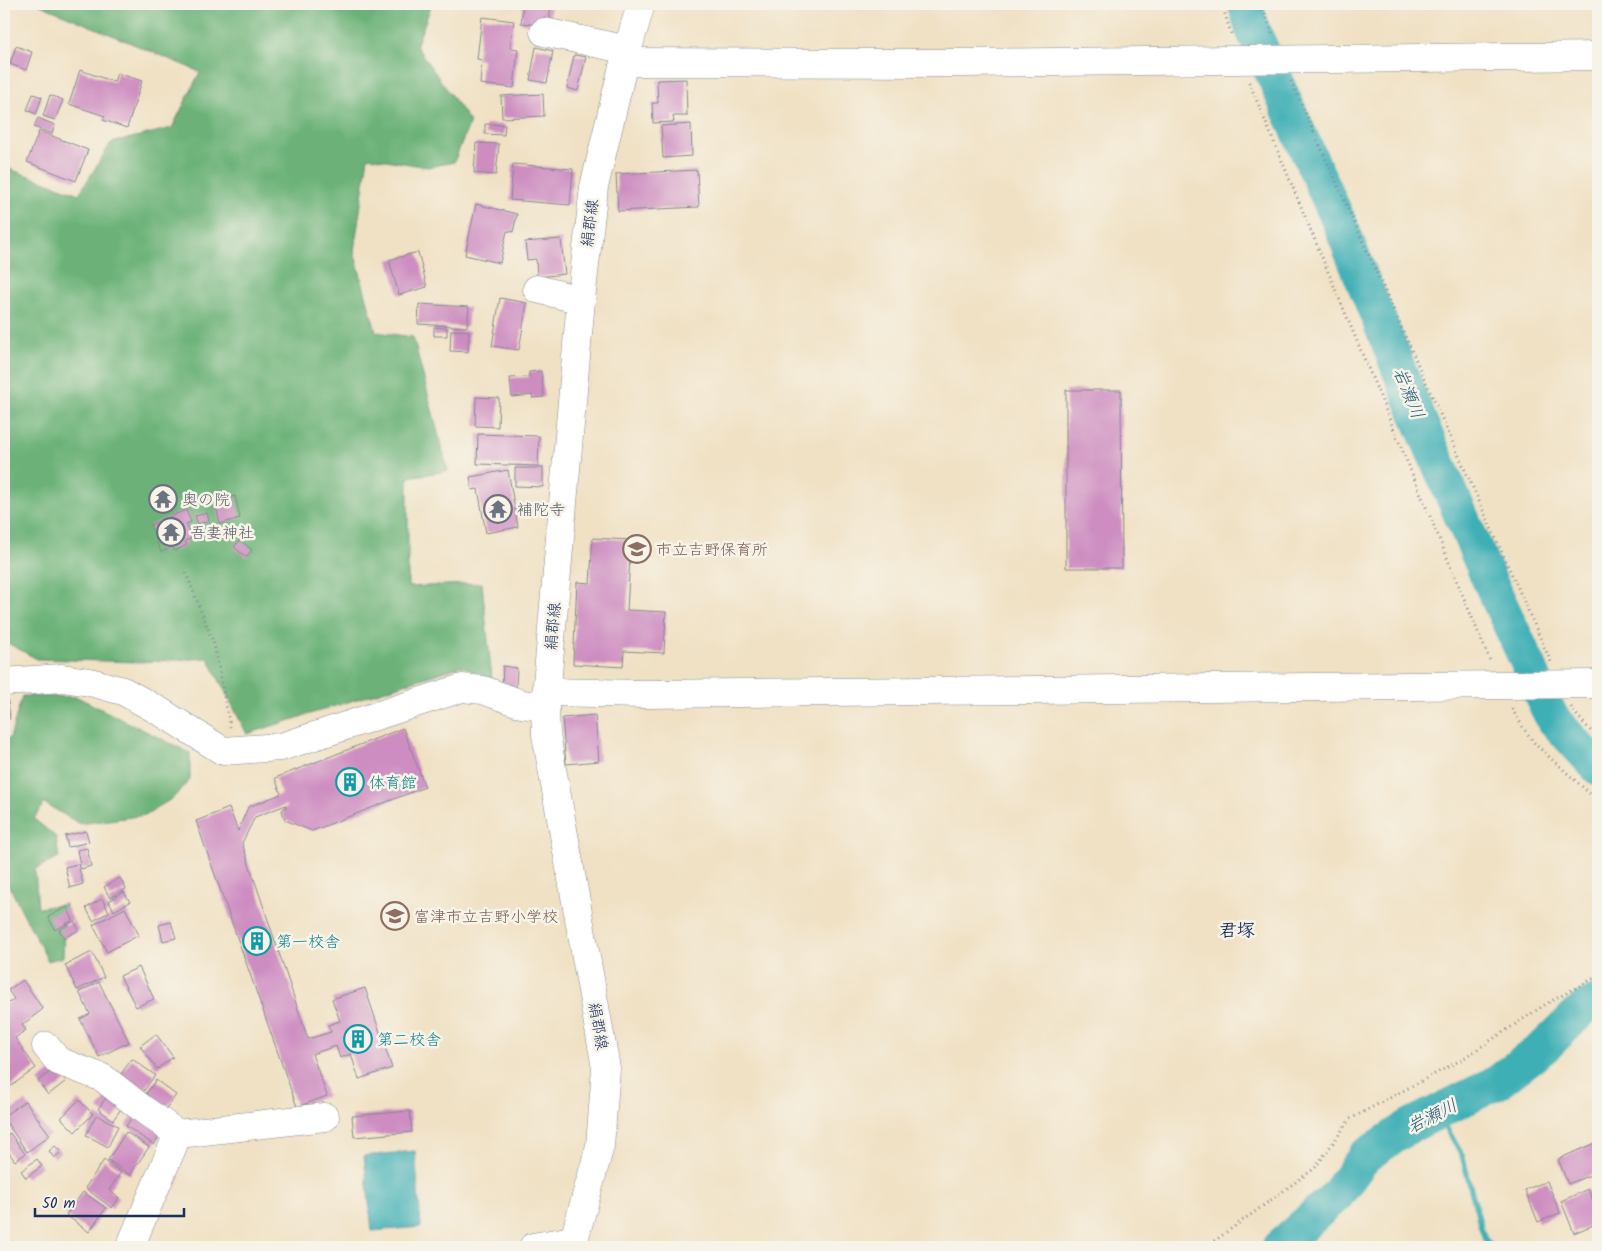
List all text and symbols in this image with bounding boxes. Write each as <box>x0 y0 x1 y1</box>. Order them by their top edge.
street label: 絹郡線 <box>575 198 606 249</box>
water label: 岩瀬川 <box>1384 363 1431 424</box>
temple icon: 奥の院 <box>148 484 178 514</box>
place label: 奥の院 <box>182 488 230 513</box>
temple icon: 補陀寺 <box>483 494 513 524</box>
place label: 補陀寺 <box>517 498 565 523</box>
temple icon: 吾妻神社 <box>156 517 186 547</box>
place label: 吾妻神社 <box>190 521 254 546</box>
school or university icon: 市立吉野保育所 <box>622 534 652 564</box>
place label: 市立吉野保育所 <box>656 538 768 563</box>
street label: 絹郡線 <box>539 601 568 651</box>
building icon: 体育館 <box>335 767 365 797</box>
place label: 体育館 <box>369 771 417 796</box>
school or university icon: 富津市立吉野小学校 <box>380 901 410 931</box>
place label: 富津市立吉野小学校 <box>414 905 558 930</box>
district label: 君塚 <box>1219 917 1255 946</box>
building icon: 第一校舎 <box>242 926 272 956</box>
place label: 第一校舎 <box>276 930 340 955</box>
street label: 絹郡線 <box>581 1000 614 1052</box>
building icon: 第二校舎 <box>343 1024 373 1054</box>
place label: 第二校舎 <box>377 1028 441 1053</box>
water label: 岩瀬川 <box>1402 1092 1463 1143</box>
scale bar <box>35 1186 184 1218</box>
text: 50 m <box>42 1192 76 1216</box>

